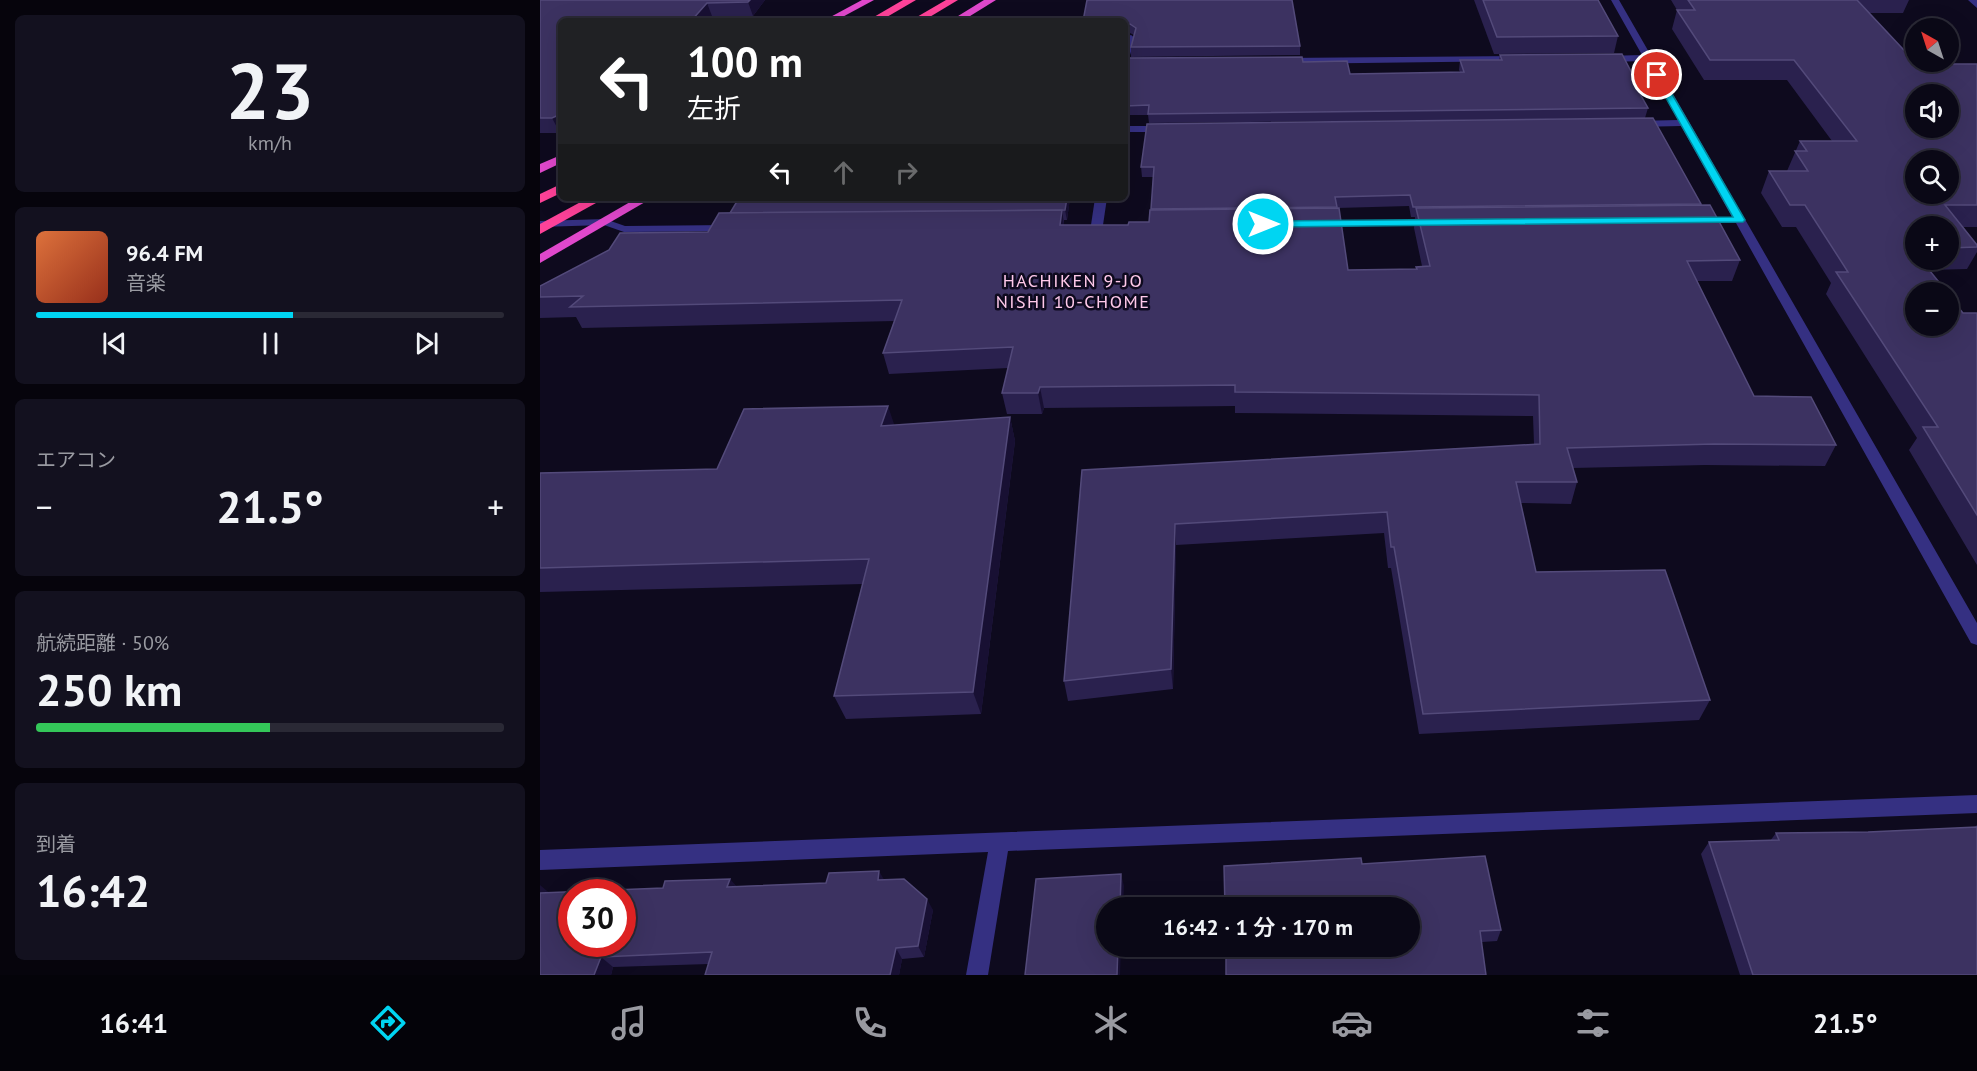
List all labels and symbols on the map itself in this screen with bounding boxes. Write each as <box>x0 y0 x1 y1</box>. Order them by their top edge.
north arrow <box>1905 18 1959 72</box>
pin <box>1631 49 1682 100</box>
position arrow <box>1231 192 1295 256</box>
district label: HACHIKEN 9-JO NISHI 10-CHOME <box>996 269 1150 313</box>
speed limit sign: 30 <box>558 879 636 957</box>

